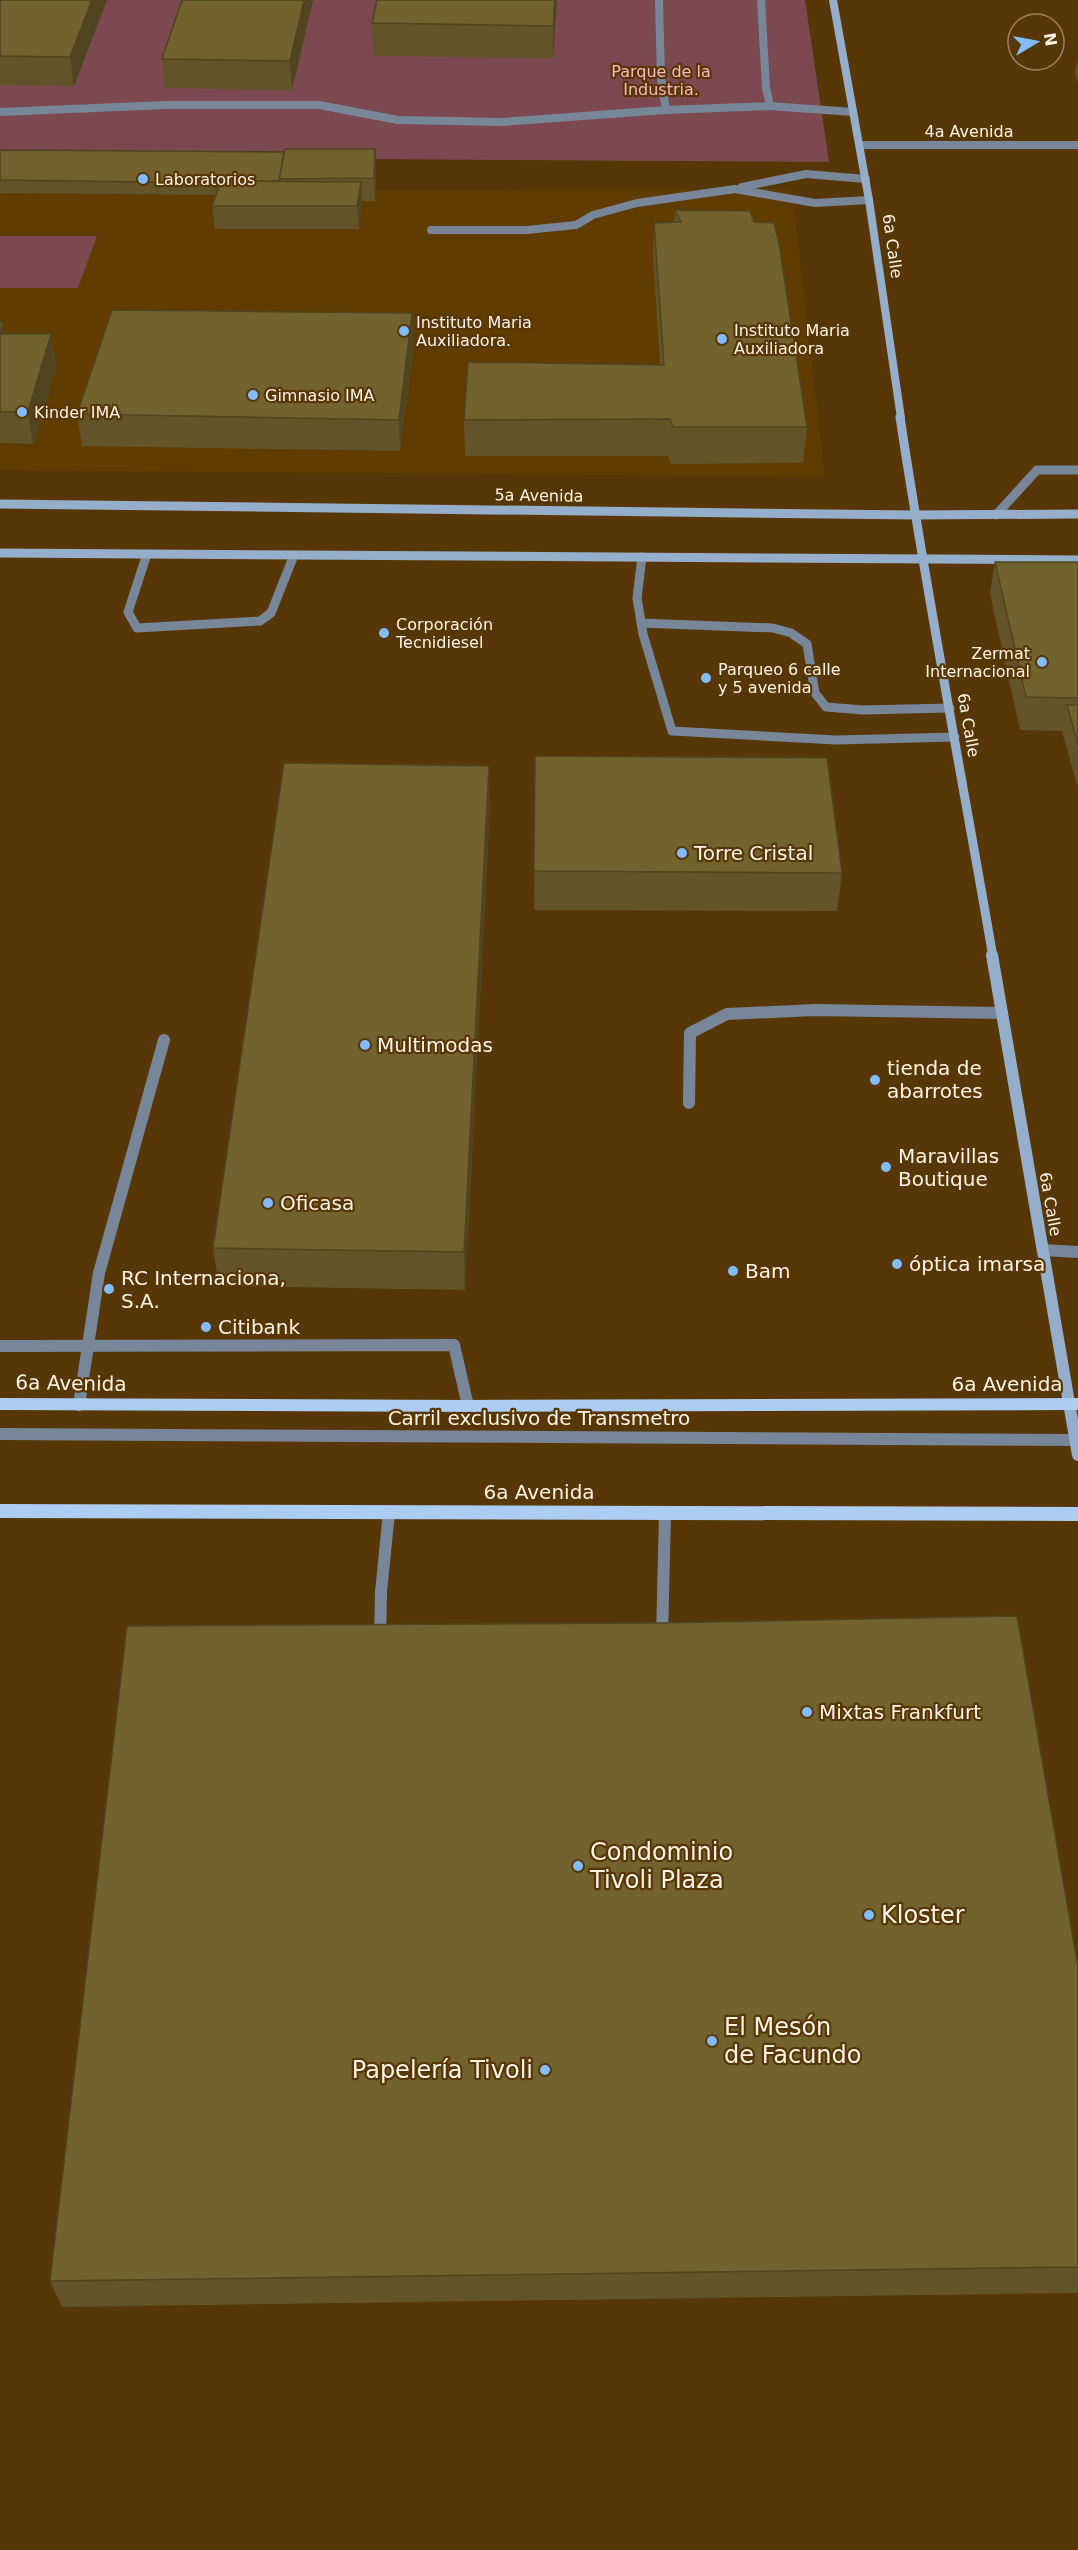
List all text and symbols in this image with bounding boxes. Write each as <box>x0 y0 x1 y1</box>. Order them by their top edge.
north arrow <box>1006 12 1066 72</box>
text: N <box>1040 31 1061 48</box>
park label: Parque de la Industria. <box>611 62 711 99</box>
street label: 4a Avenida <box>925 122 1013 141</box>
place label: Laboratorios <box>155 170 255 189</box>
marker: Laboratorios <box>136 172 150 186</box>
street label: 6a Calle <box>879 213 906 279</box>
place label: Instituto Maria Auxiliadora. <box>416 313 532 350</box>
place label: Instituto Maria Auxiliadora <box>734 321 850 358</box>
marker: Instituto Maria Auxiliadora. <box>397 324 411 338</box>
marker: Instituto Maria Auxiliadora <box>715 332 729 346</box>
place label: Gimnasio IMA <box>265 386 375 405</box>
marker: Gimnasio IMA <box>246 388 260 402</box>
place label: Kinder IMA <box>34 403 120 422</box>
marker: Kinder IMA <box>15 405 29 419</box>
street label: 5a Avenida <box>494 485 584 506</box>
place label: Corporación Tecnidiesel <box>395 615 493 652</box>
marker: Corporación Tecnidiesel <box>377 626 391 640</box>
place label: Zermat Internacional <box>925 644 1030 681</box>
marker: Zermat Internacional <box>1035 655 1049 669</box>
place label: Parqueo 6 calle y 5 avenida <box>718 660 841 697</box>
marker: Parqueo 6 calle y 5 avenida <box>699 671 713 685</box>
street label: 6a Calle <box>954 692 983 759</box>
place label: Torre Cristal <box>693 841 813 865</box>
marker: Torre Cristal <box>675 846 689 860</box>
place label: Multimodas <box>377 1033 493 1057</box>
marker: Multimodas <box>358 1038 372 1052</box>
place label: tienda de abarrotes <box>887 1056 983 1103</box>
marker: tienda de abarrotes <box>868 1073 882 1087</box>
place label: Maravillas Boutique <box>898 1144 999 1191</box>
marker: Maravillas Boutique <box>879 1160 893 1174</box>
street label: 6a Calle <box>1036 1171 1065 1238</box>
place label: Oficasa <box>280 1191 354 1215</box>
marker: Oficasa <box>261 1196 275 1210</box>
place label: óptica imarsa <box>909 1252 1045 1276</box>
marker: óptica imarsa <box>890 1257 904 1271</box>
place label: Bam <box>745 1259 790 1283</box>
marker: Bam <box>726 1264 740 1278</box>
place label: RC Internaciona, S.A. <box>121 1266 286 1313</box>
marker: RC Internaciona, S.A. <box>102 1282 116 1296</box>
place label: Citibank <box>218 1315 301 1339</box>
marker: Citibank <box>199 1320 213 1334</box>
street label: 6a Avenida <box>15 1370 127 1396</box>
street label: 6a Avenida <box>951 1372 1063 1396</box>
street label: Carril exclusivo de Transmetro <box>388 1406 690 1430</box>
street label: 6a Avenida <box>483 1480 595 1504</box>
place label: Mixtas Frankfurt <box>819 1700 981 1724</box>
marker: Mixtas Frankfurt <box>800 1705 814 1719</box>
place label: Condominio Tivoli Plaza <box>589 1838 733 1894</box>
marker: Condominio Tivoli Plaza <box>571 1859 585 1873</box>
place label: Kloster <box>881 1901 965 1929</box>
marker: Kloster <box>862 1908 876 1922</box>
place label: El Mesón de Facundo <box>724 2013 861 2069</box>
marker: El Mesón de Facundo <box>705 2034 719 2048</box>
place label: Papelería Tivoli <box>352 2056 533 2084</box>
marker: Papelería Tivoli <box>538 2063 552 2077</box>

